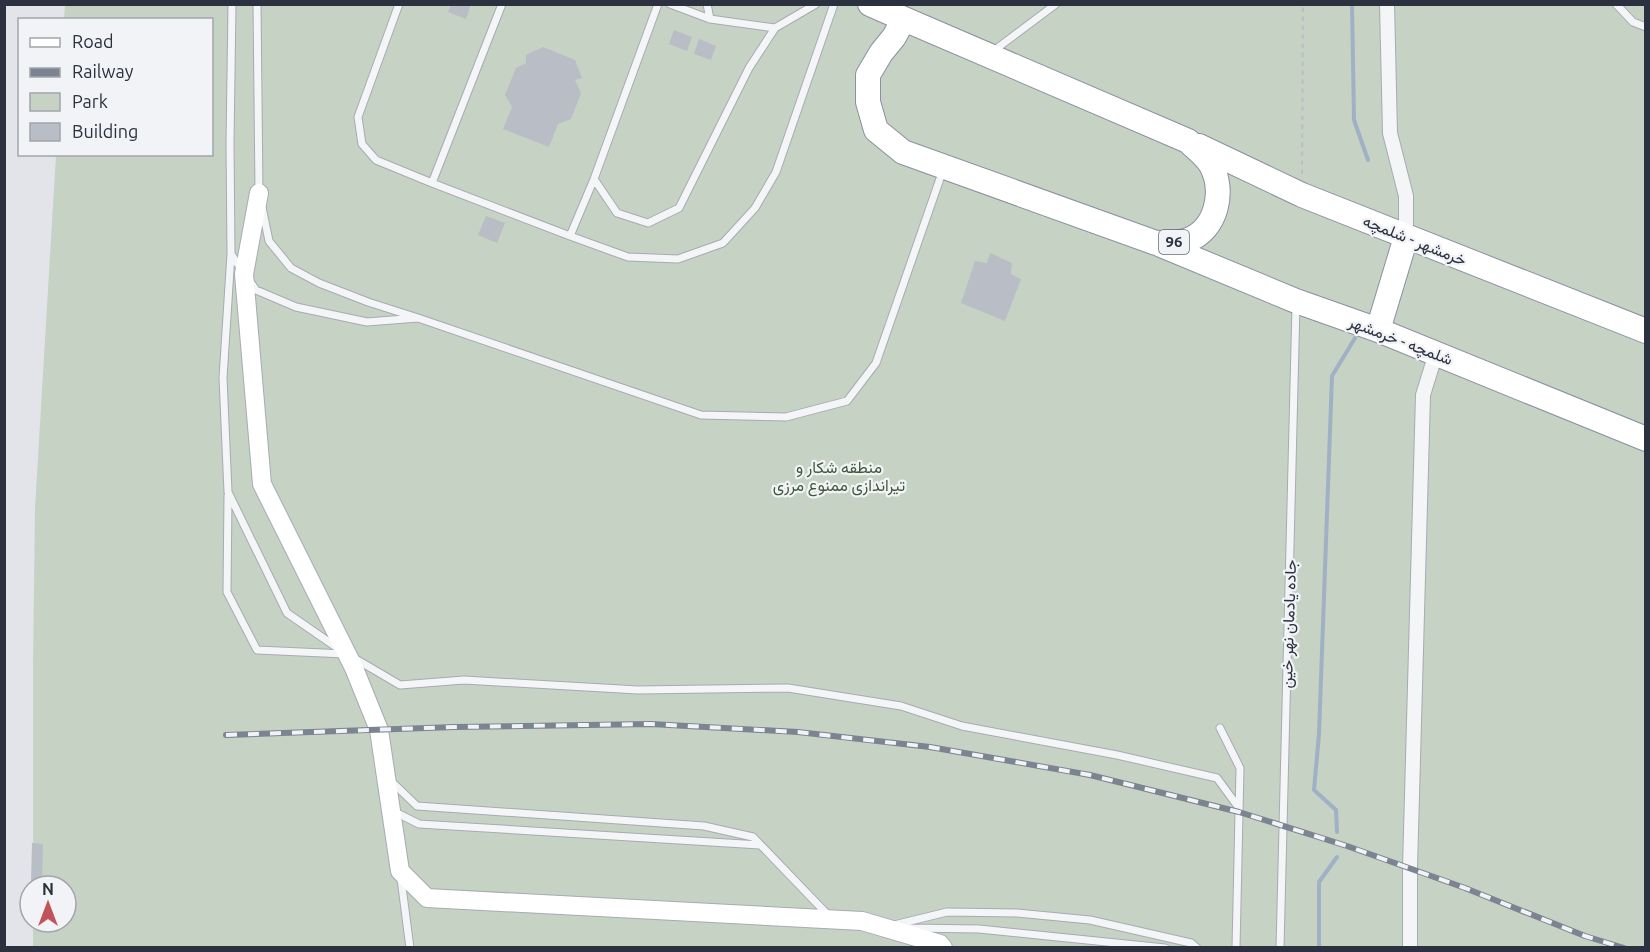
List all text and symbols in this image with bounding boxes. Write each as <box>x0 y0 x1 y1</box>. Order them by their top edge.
legend <box>18 18 213 156</box>
text: Road <box>72 31 114 51</box>
text: Railway <box>72 61 134 81</box>
text: Park <box>72 91 108 111</box>
text: Building <box>72 121 138 141</box>
street label: خرمشهر - شلمچه <box>1360 211 1470 272</box>
road number: 96 <box>1159 230 1189 254</box>
street label: شلمچه - خرمشهر <box>1344 312 1456 371</box>
park label: منطقه شکار و تیراندازی ممنوع مرزی <box>773 458 905 497</box>
street label: جاده یادمان نهر خین <box>1277 559 1301 689</box>
north arrow <box>18 874 78 934</box>
text: N <box>42 880 54 898</box>

